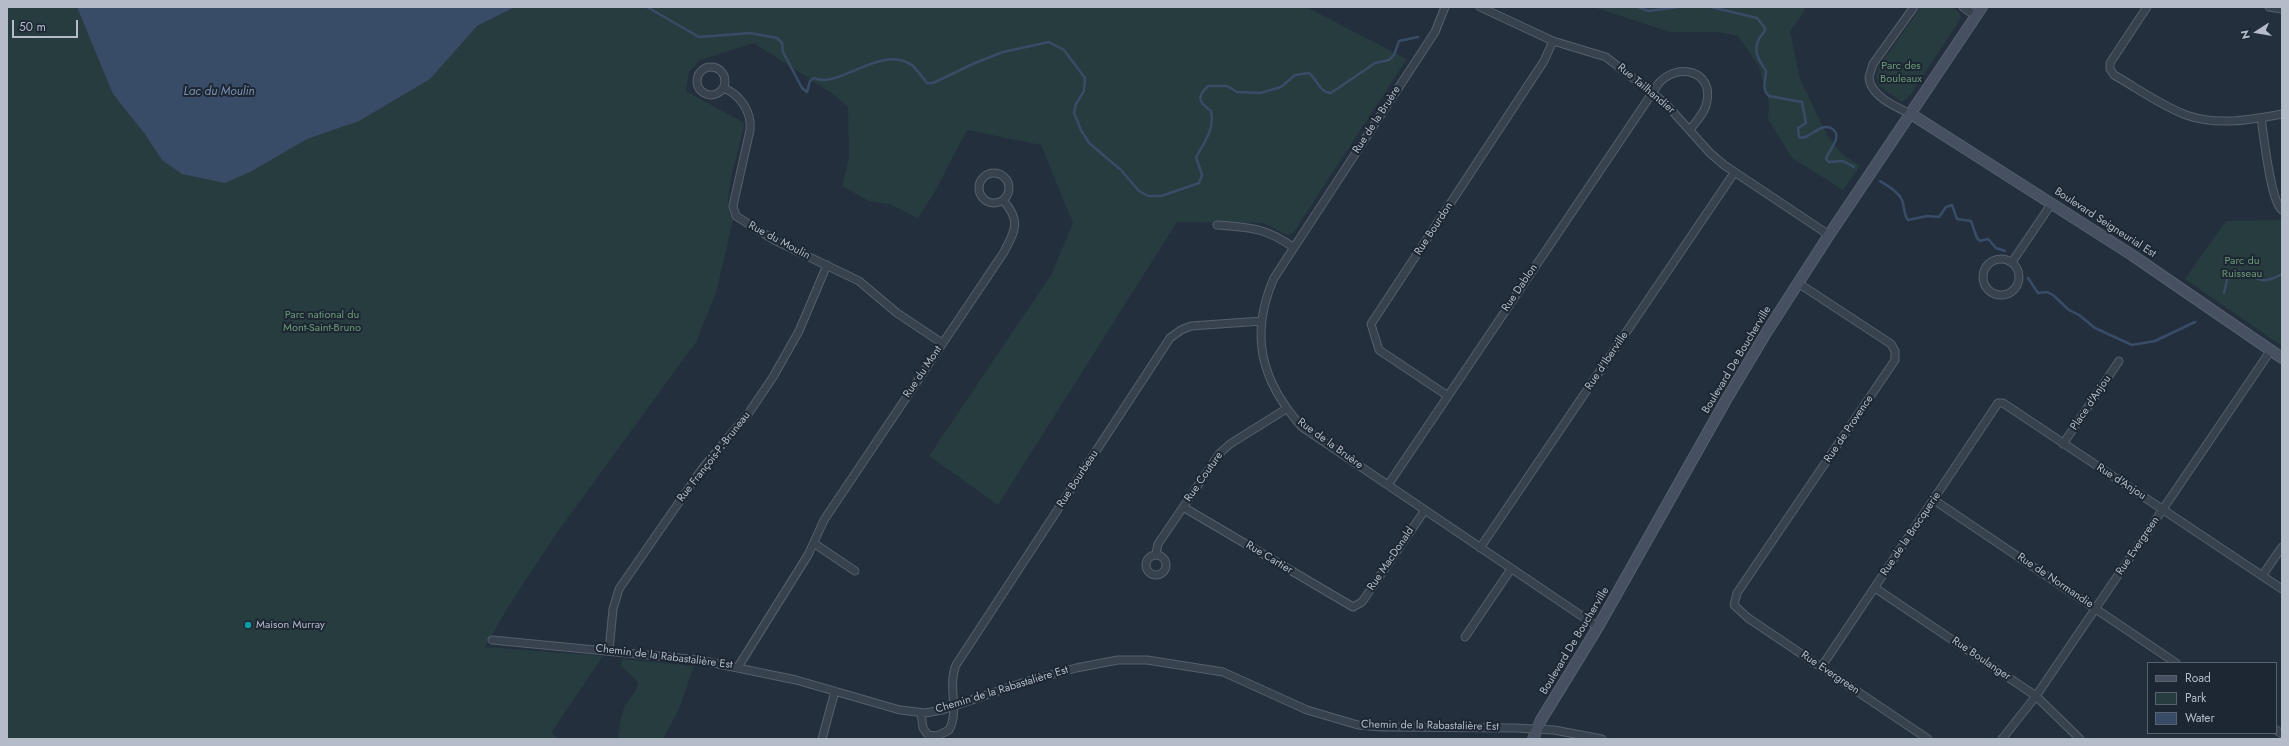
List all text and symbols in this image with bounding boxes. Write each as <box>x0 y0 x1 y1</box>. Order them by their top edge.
scale bar <box>14 12 80 38</box>
north arrow <box>2237 12 2277 52</box>
text: 50 m <box>19 18 46 36</box>
text: N <box>2237 29 2254 40</box>
park label: Parc des Bouleaux <box>1880 59 1922 85</box>
street label: Rue Tailhandier <box>1615 61 1677 117</box>
street label: Rue de la Bruère <box>1350 84 1404 156</box>
water label: Lac du Moulin <box>183 85 255 99</box>
street label: Boulevard Seigneurial Est <box>2052 185 2158 261</box>
street label: Rue Bourdon <box>1412 200 1456 258</box>
street label: Rue du Moulin <box>746 219 812 263</box>
park label: Parc du Ruisseau <box>2222 254 2262 280</box>
street label: Rue Dablon <box>1499 262 1541 314</box>
street label: Boulevard De Boucherville <box>1700 304 1774 416</box>
park label: Parc national du Mont-Saint-Bruno <box>283 308 361 334</box>
street label: Rue d'Iberville <box>1583 329 1631 393</box>
street label: Rue du Mont <box>901 344 945 400</box>
street label: Place d'Anjou <box>2068 373 2114 433</box>
street label: Rue de Provence <box>1822 393 1876 465</box>
street label: Rue François-P.-Bruneau <box>675 409 753 505</box>
street label: Rue de la Bruère <box>1295 416 1365 472</box>
street label: Rue Bourbeau <box>1055 448 1101 510</box>
street label: Rue Couture <box>1182 449 1226 505</box>
street label: Rue d'Anjou <box>2094 461 2148 503</box>
street label: Rue de la Brocquerie <box>1878 490 1944 578</box>
street label: Rue Evergreen <box>2114 514 2162 578</box>
street label: Rue MacDonald <box>1365 525 1417 593</box>
street label: Rue Cartier <box>1243 539 1295 577</box>
street label: Rue de Normandie <box>2014 551 2096 611</box>
street label: Boulevard De Boucherville <box>1538 585 1612 697</box>
place label: Maison Murray <box>256 618 325 632</box>
marker: Maison Murray <box>243 620 253 630</box>
street label: Rue Boulanger <box>1949 634 2013 684</box>
street label: Chemin de la Rabastalière Est <box>595 642 733 672</box>
street label: Rue Evergreen <box>1798 649 1862 697</box>
legend <box>2147 662 2277 734</box>
street label: Chemin de la Rabastalière Est <box>934 664 1070 716</box>
text: Road <box>2185 669 2211 687</box>
text: Park <box>2185 689 2206 707</box>
text: Water <box>2185 709 2215 727</box>
street label: Chemin de la Rabastalière Est <box>1361 718 1499 734</box>

